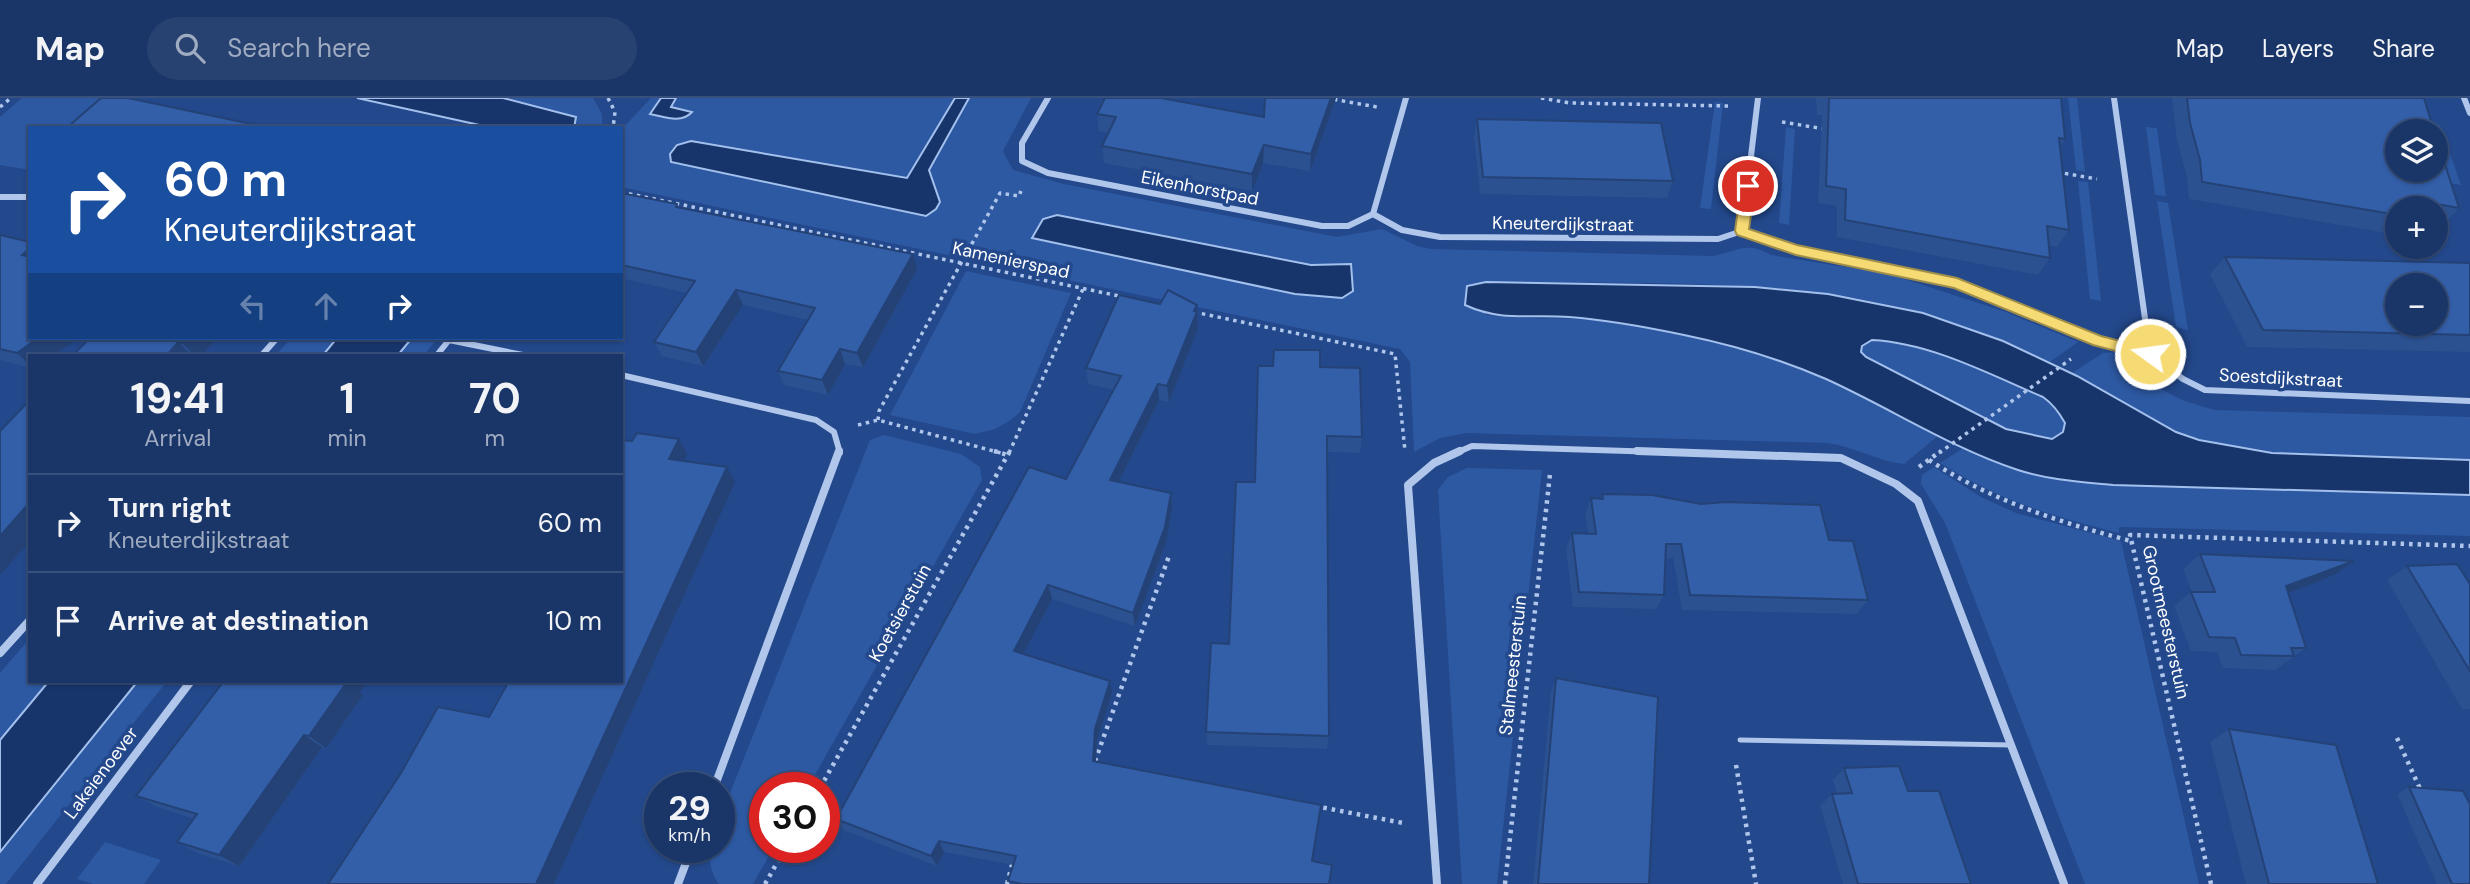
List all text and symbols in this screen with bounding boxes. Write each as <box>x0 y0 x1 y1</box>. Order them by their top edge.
search box <box>147 17 637 80</box>
text: Map <box>35 27 105 70</box>
icon: search <box>171 29 209 67</box>
text: Search here <box>227 31 371 65</box>
text: Map <box>2176 33 2224 64</box>
text: Layers <box>2262 33 2334 64</box>
text: Share <box>2372 33 2435 64</box>
map controls <box>2385 119 2448 336</box>
button: layers <box>2385 119 2448 182</box>
text: 60 m <box>164 147 287 211</box>
icon: right <box>49 154 140 245</box>
pin <box>1718 156 1778 216</box>
street label: Eikenhorstpad <box>1139 165 1261 211</box>
icon: arrive <box>1729 167 1767 205</box>
button: + <box>2385 196 2448 259</box>
text: Kneuterdijkstraat <box>164 209 416 251</box>
street label: Kneuterdijkstraat <box>1492 211 1634 237</box>
street label: Kamenierspad <box>950 236 1072 284</box>
button: − <box>2385 273 2448 336</box>
icon: left <box>234 287 272 325</box>
icon: ahead <box>307 287 345 325</box>
icon: right <box>380 287 418 325</box>
position arrow <box>2113 317 2187 391</box>
street label: Soestdijkstraat <box>2218 363 2344 393</box>
text: 19:41 <box>130 371 225 426</box>
text: 1 <box>339 371 355 426</box>
text: 70 <box>469 371 521 426</box>
text: Arrival <box>144 423 211 453</box>
text: min <box>328 423 367 453</box>
text: m <box>485 423 505 453</box>
text: Turn right <box>108 491 232 525</box>
icon: right <box>49 504 87 542</box>
text: 60 m <box>538 506 602 540</box>
text: Kneuterdijkstraat <box>108 525 289 555</box>
street label: Grootmeesterstuin <box>2137 543 2195 701</box>
street label: Koetsierstuin <box>863 560 937 666</box>
street label: Stalmeesterstuin <box>1494 594 1532 736</box>
icon: arrive <box>49 602 87 640</box>
text: Arrive at destination <box>108 604 369 638</box>
text: 10 m <box>546 604 602 638</box>
street label: Lakeienoever <box>59 722 144 824</box>
speed limit sign: 30 <box>749 772 840 863</box>
text: 29 <box>668 785 711 831</box>
text: km/h <box>668 823 711 847</box>

